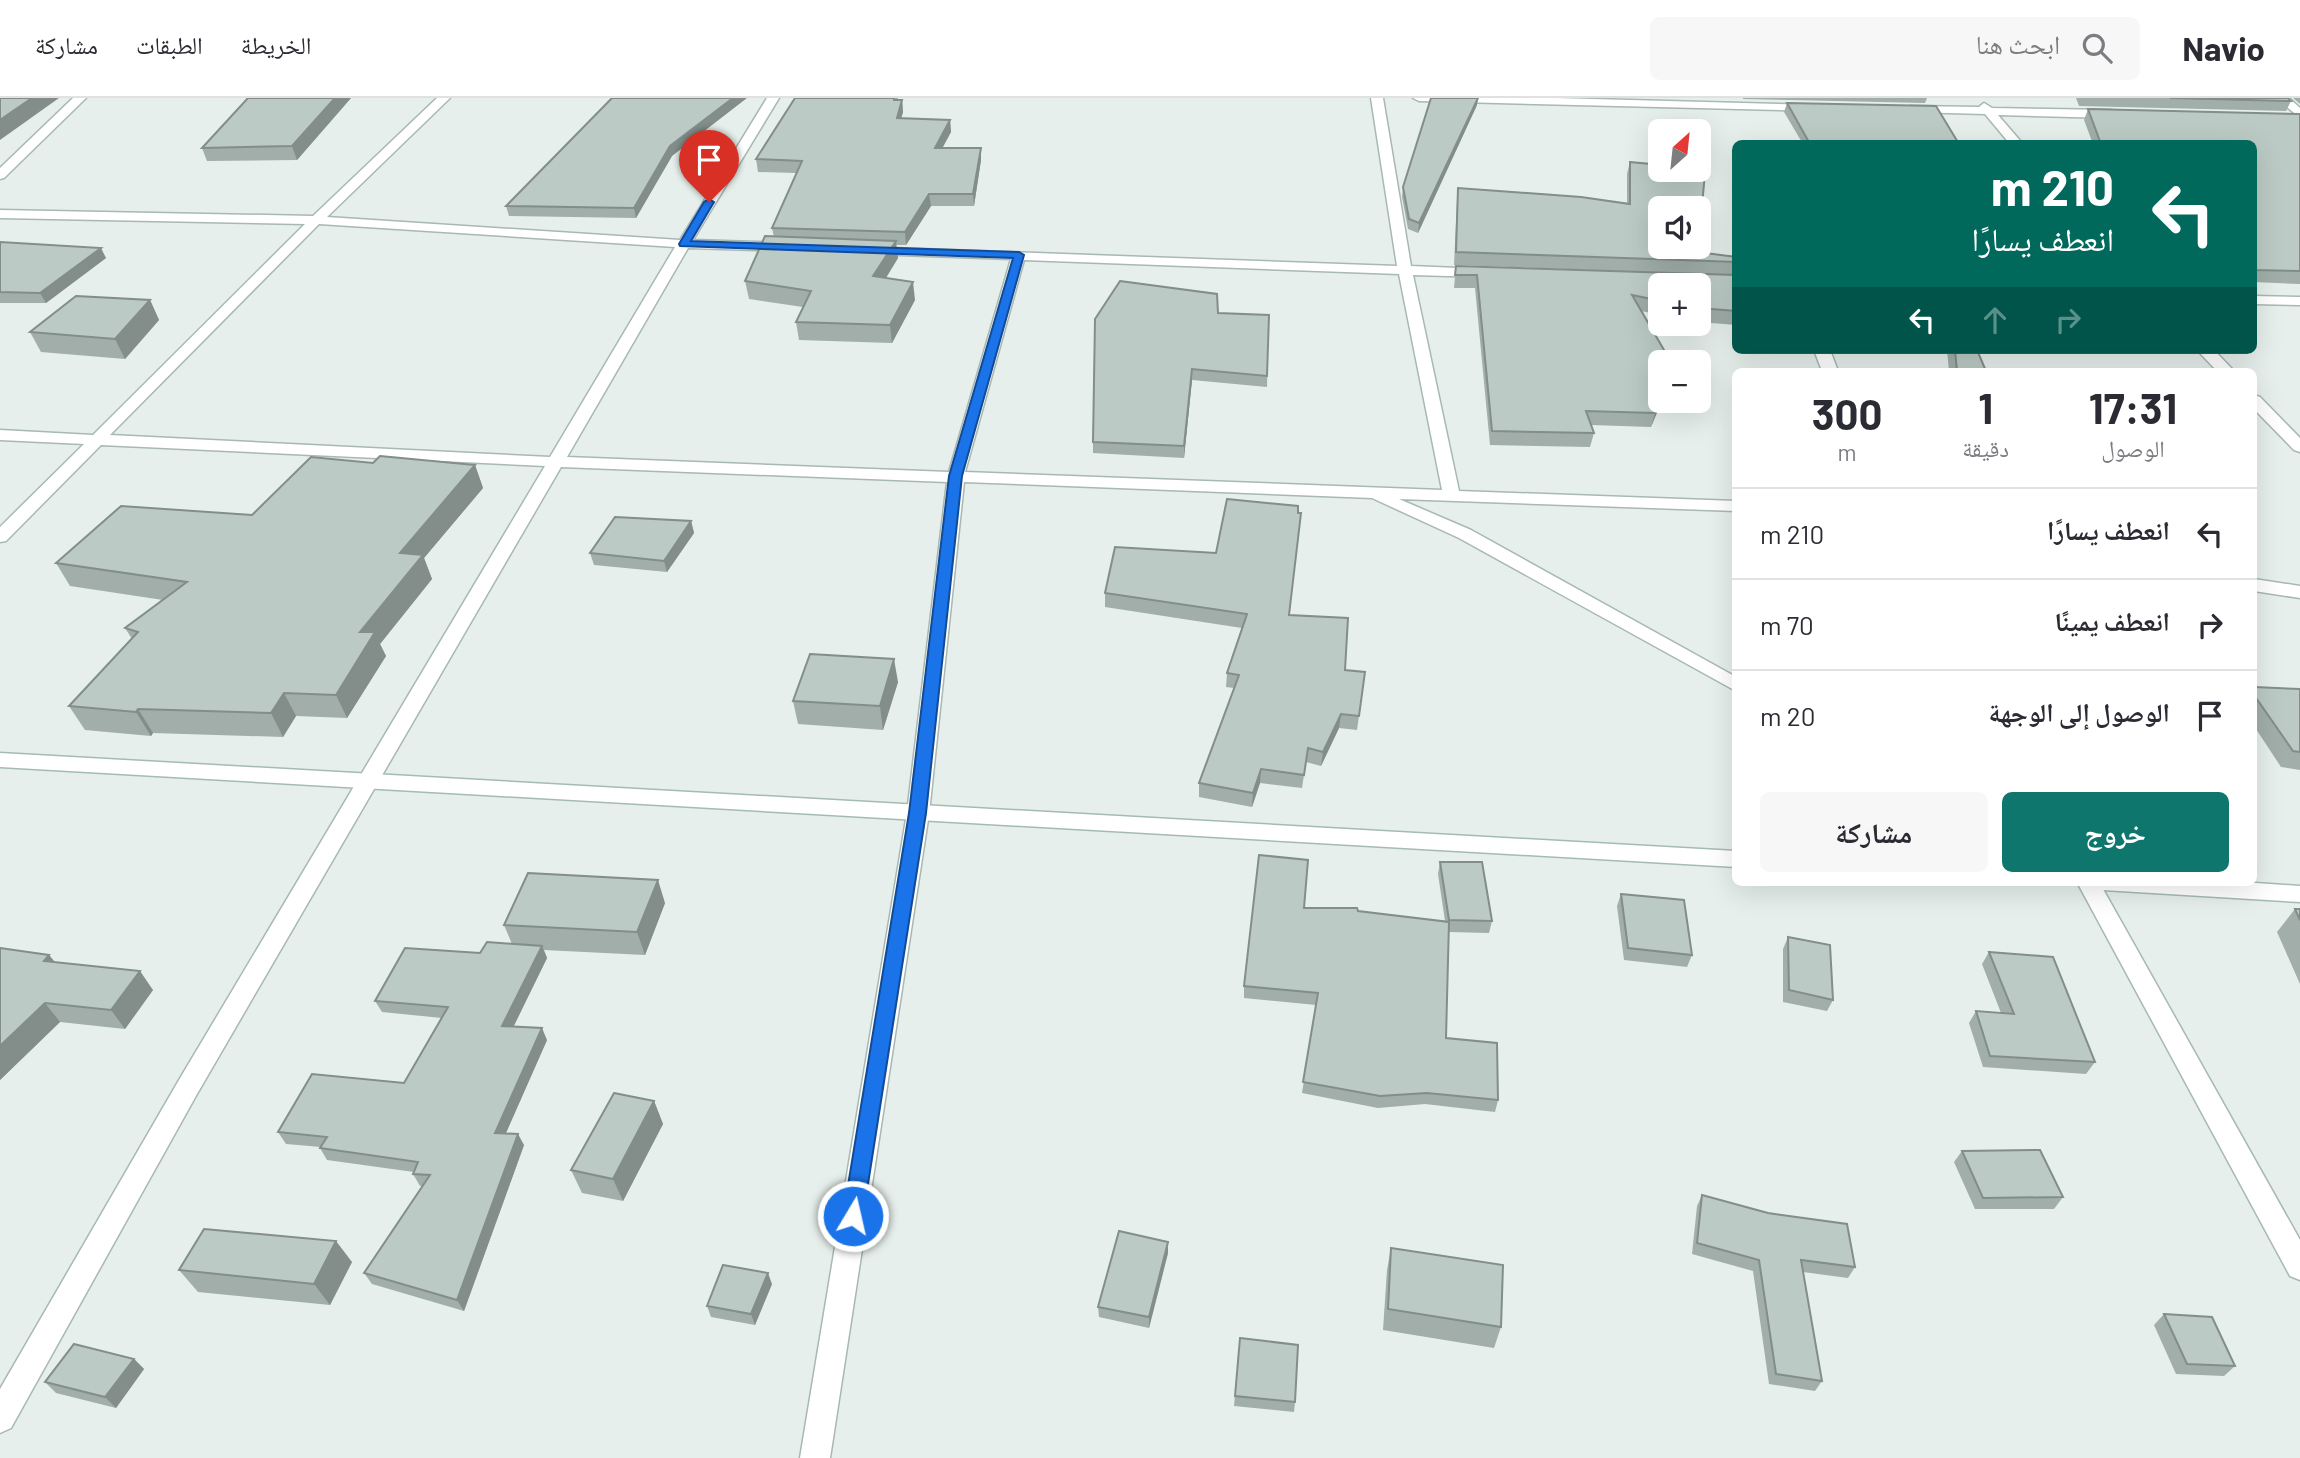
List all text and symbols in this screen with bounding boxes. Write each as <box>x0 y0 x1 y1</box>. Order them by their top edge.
search box <box>1650 17 2140 80</box>
text: ابحث هنا <box>1976 28 2060 59</box>
text: Navio <box>2182 28 2265 68</box>
icon: search <box>2078 29 2116 67</box>
text: مشاركة <box>35 30 98 59</box>
text: الطبقات <box>136 30 203 59</box>
text: الخريطة <box>241 30 311 59</box>
north arrow <box>1648 119 1712 182</box>
map controls <box>1648 119 1711 413</box>
pin <box>679 130 739 202</box>
icon: arrive <box>690 141 728 179</box>
text: 210 m <box>1991 157 2114 216</box>
icon: left <box>2138 168 2229 259</box>
button: sound <box>1648 196 1711 259</box>
text: انعطف يسارًا <box>1971 219 2114 257</box>
button: + <box>1648 273 1711 336</box>
icon: left <box>1903 301 1941 339</box>
icon: ahead <box>1976 301 2014 339</box>
icon: right <box>2049 301 2087 339</box>
button: − <box>1648 350 1711 413</box>
text: 1 <box>1978 382 1993 432</box>
text: 17:31 <box>2089 382 2177 432</box>
text: 300 <box>1812 388 1882 438</box>
text: دقيقة <box>1962 434 2009 462</box>
text: الوصول <box>2101 434 2165 462</box>
text: m <box>1838 438 1857 466</box>
text: انعطف يسارًا <box>2047 514 2170 545</box>
icon: left <box>2191 515 2229 553</box>
text: 210 m <box>1760 518 1824 549</box>
text: انعطف يمينًا <box>2055 605 2170 636</box>
icon: right <box>2191 606 2229 644</box>
text: 70 m <box>1760 609 1814 640</box>
text: الوصول إلى الوجهة <box>1989 696 2170 727</box>
icon: arrive <box>2191 697 2229 735</box>
text: 20 m <box>1760 700 1815 731</box>
button: مشاركة <box>1760 792 1988 872</box>
button: خروج <box>2002 792 2229 872</box>
position arrow <box>816 1179 890 1253</box>

